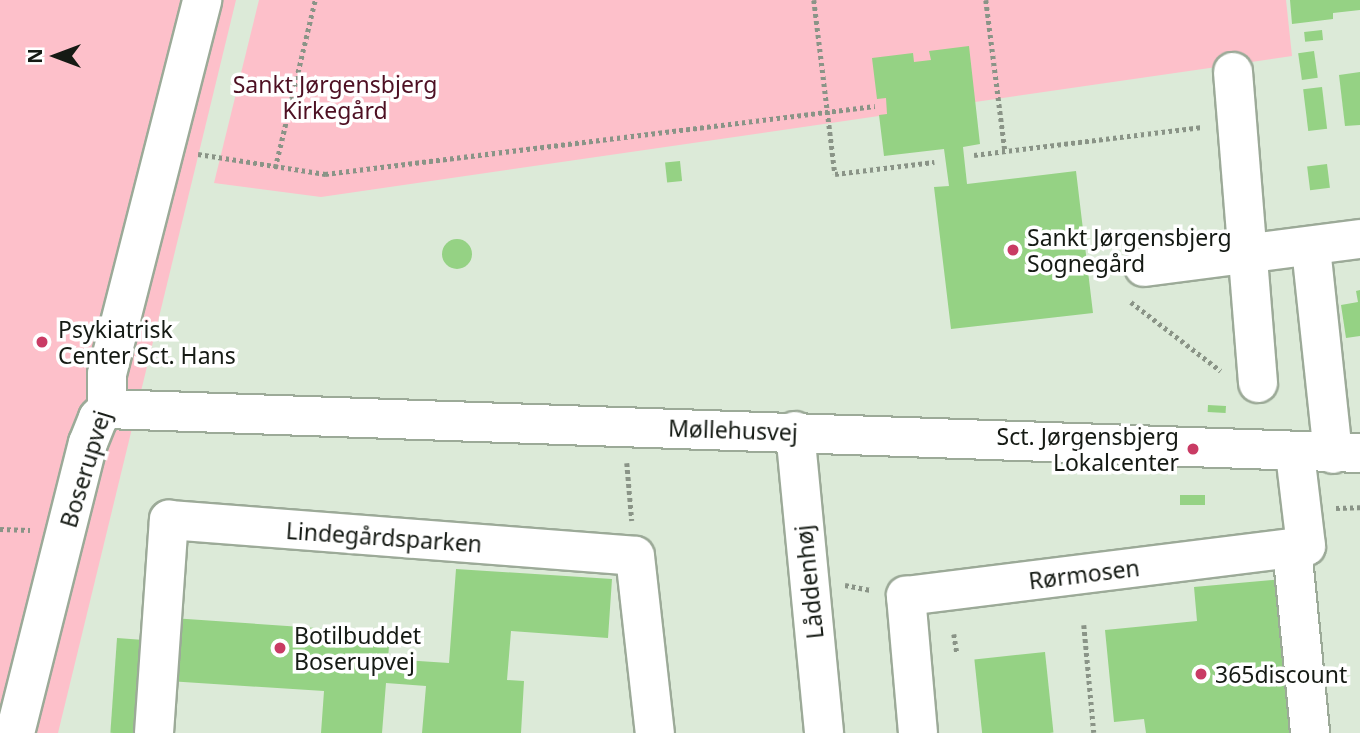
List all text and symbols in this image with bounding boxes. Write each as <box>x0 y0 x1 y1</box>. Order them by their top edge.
north arrow <box>21 21 91 91</box>
text: N <box>22 48 48 64</box>
park label: Sankt Jørgensbjerg Kirkegård <box>233 70 437 124</box>
place label: Sankt Jørgensbjerg Sognegård <box>1027 223 1232 277</box>
marker: Sankt Jørgensbjerg Sognegård <box>1005 242 1021 258</box>
place label: Psykiatrisk Center Sct. Hans <box>58 315 236 369</box>
marker: Psykiatrisk Center Sct. Hans <box>32 332 52 352</box>
street label: Boserupvej <box>54 407 116 531</box>
street label: Møllehusvej <box>668 414 798 446</box>
place label: Sct. Jørgensbjerg Lokalcenter <box>997 422 1179 476</box>
marker: Sct. Jørgensbjerg Lokalcenter <box>1185 441 1201 457</box>
street label: Lindegårdsparken <box>285 516 483 558</box>
street label: Låddenhøj <box>789 524 829 640</box>
street label: Rørmosen <box>1027 554 1141 594</box>
place label: Botilbuddet Boserupvej <box>294 621 421 675</box>
marker: Botilbuddet Boserupvej <box>272 640 288 656</box>
place label: 365discount <box>1215 660 1347 688</box>
marker: 365discount <box>1193 666 1209 682</box>

